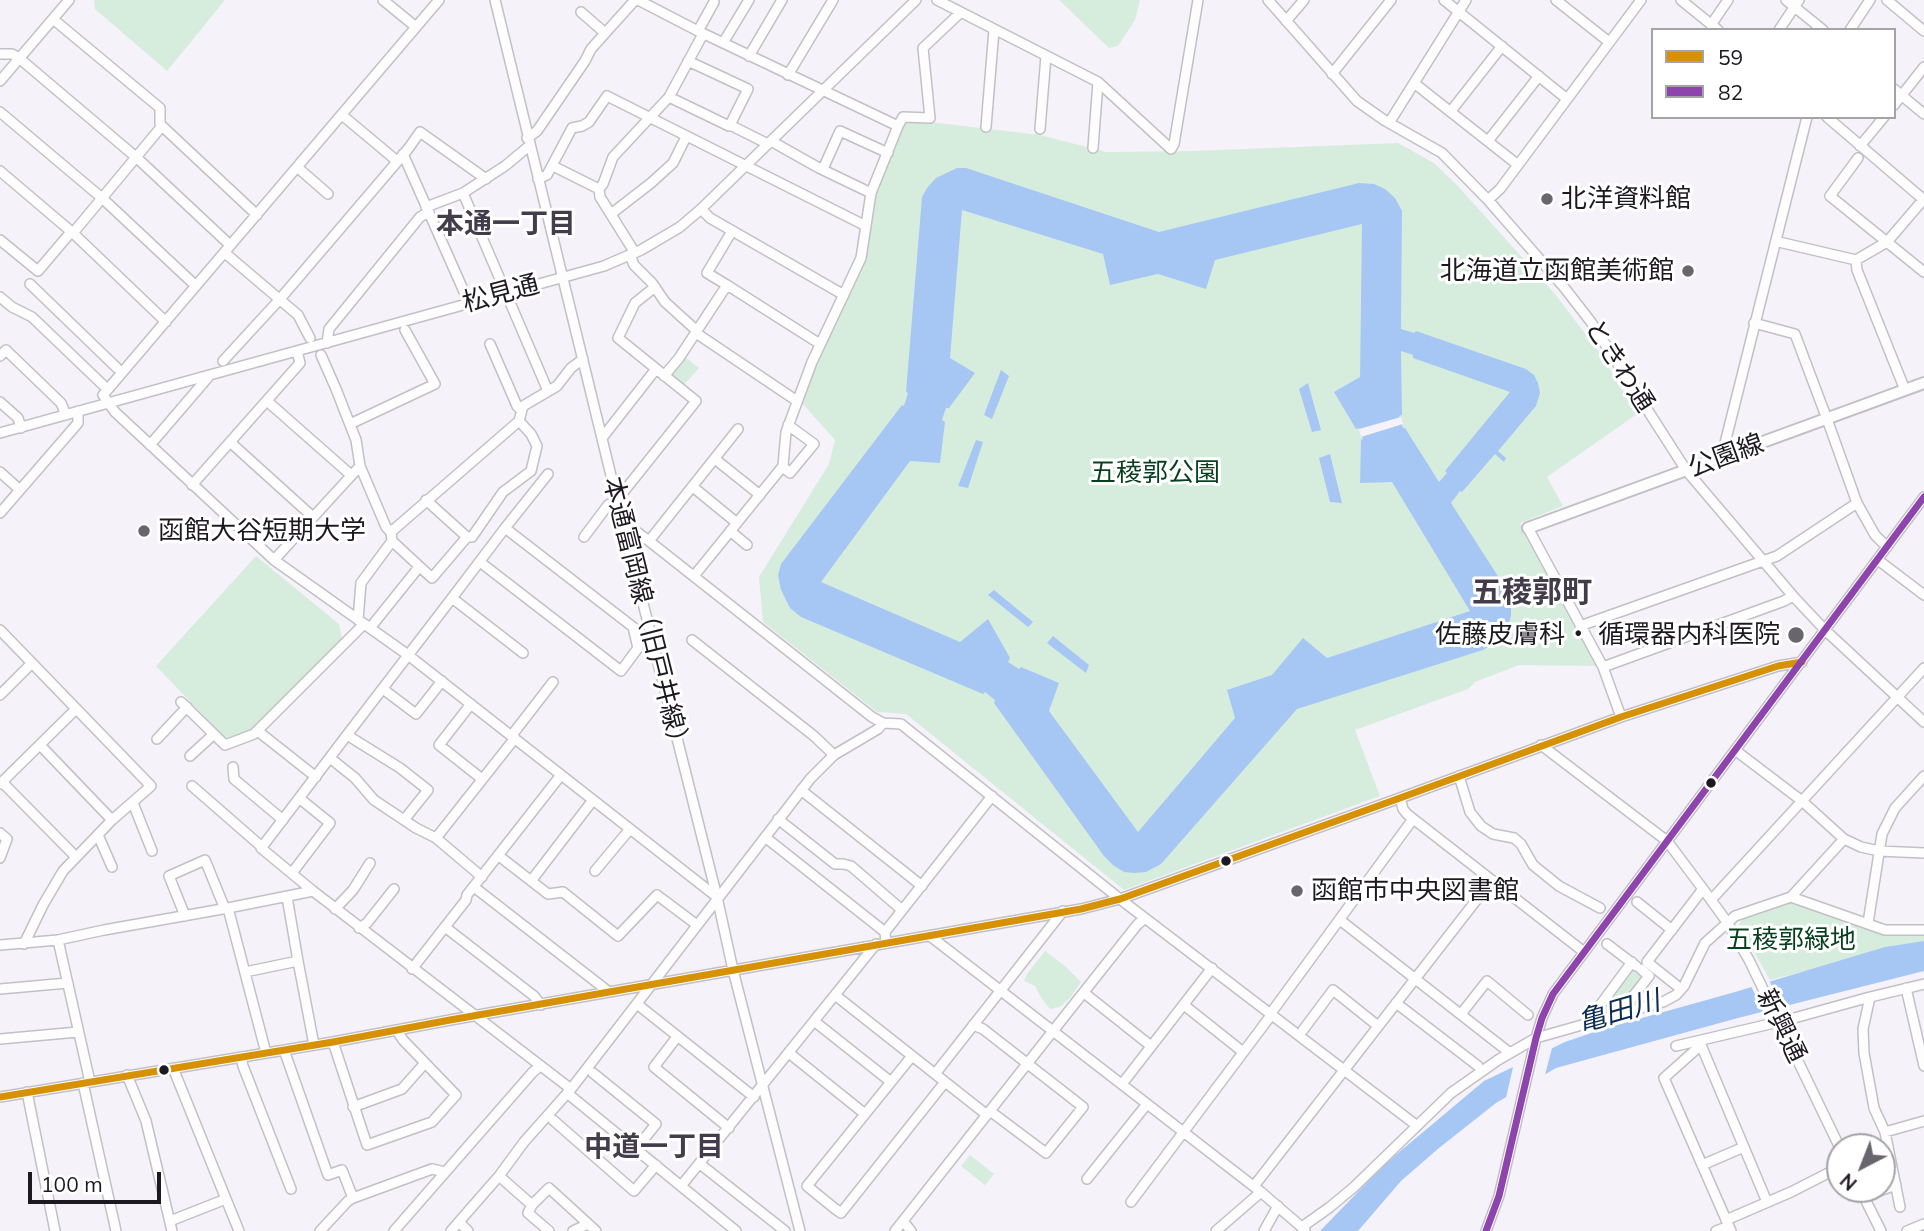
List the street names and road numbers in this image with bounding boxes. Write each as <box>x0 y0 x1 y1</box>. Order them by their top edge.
street label: 松見通 <box>459 269 543 319</box>
street label: ときわ通 <box>1578 314 1660 418</box>
street label: 公園線 <box>1684 428 1768 484</box>
street label: 本通富岡線（旧戸井線） <box>596 473 696 759</box>
street label: 新興通 <box>1750 984 1812 1068</box>

